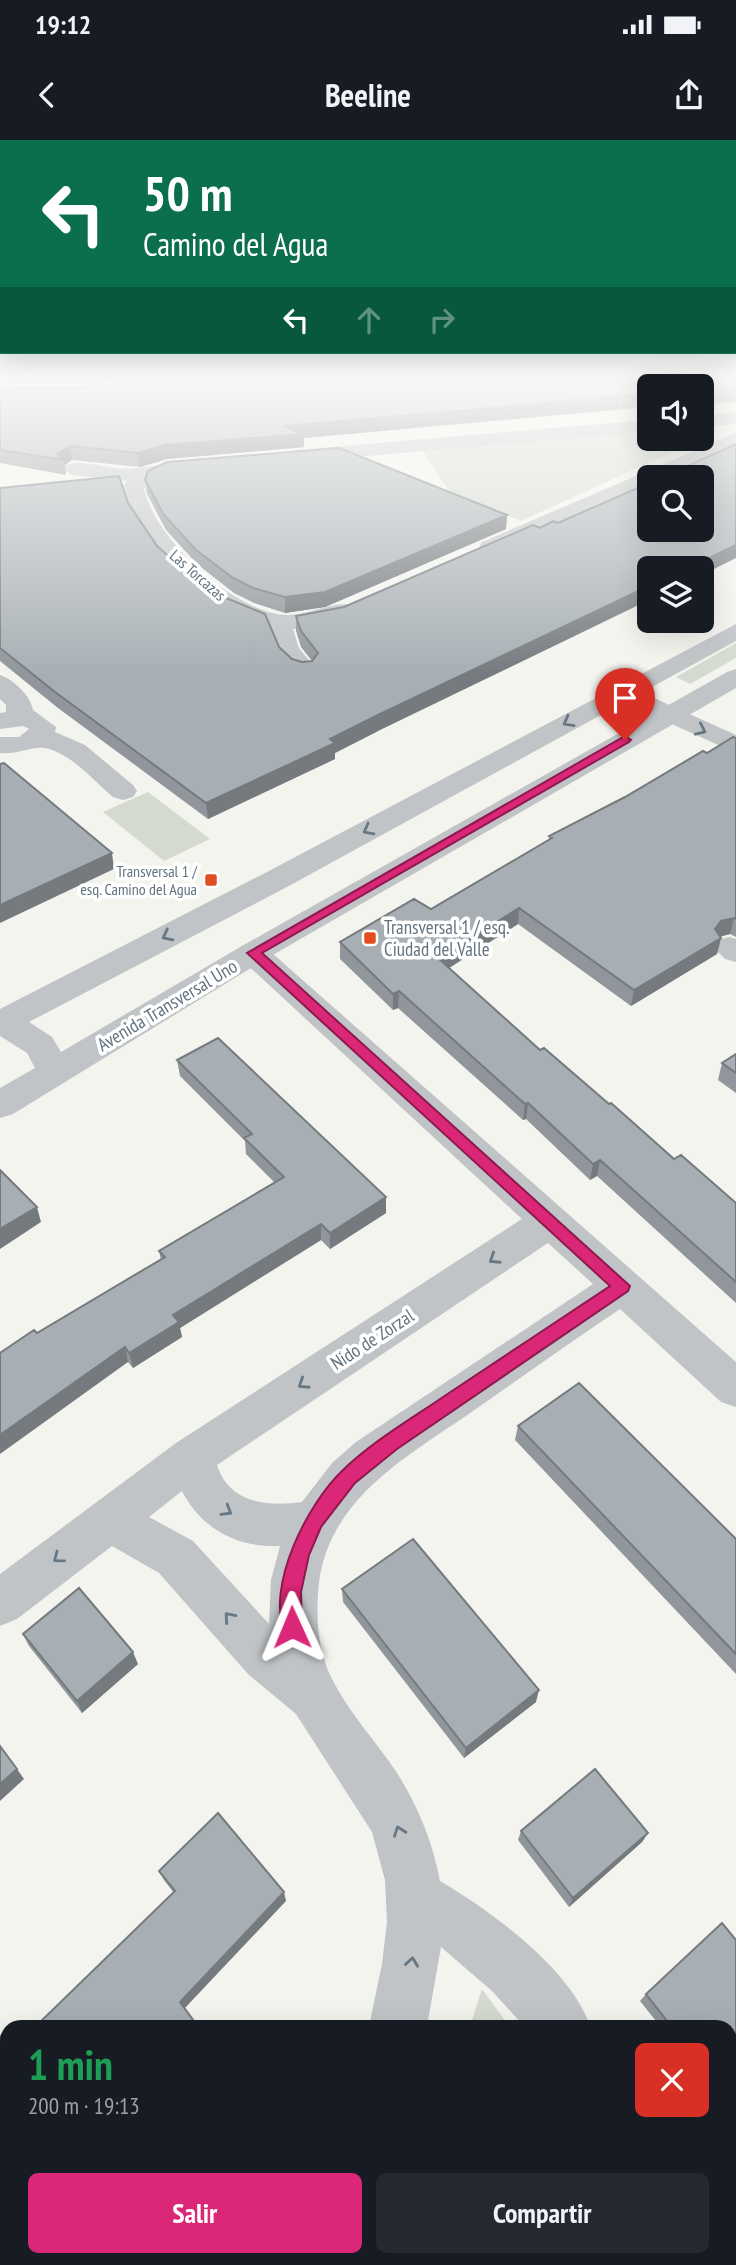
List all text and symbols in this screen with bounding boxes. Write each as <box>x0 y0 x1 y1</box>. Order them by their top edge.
text: 19:12 <box>35 8 91 41</box>
text: Beeline <box>325 74 411 116</box>
icon: back <box>28 76 66 114</box>
icon: share <box>670 76 708 114</box>
text: 50 m <box>143 161 232 225</box>
icon: left <box>28 168 119 259</box>
text: Camino del Agua <box>143 223 328 265</box>
icon: left <box>277 301 315 339</box>
icon: ahead <box>350 301 388 339</box>
icon: right <box>423 301 461 339</box>
map controls <box>637 374 714 633</box>
button: sound <box>637 374 714 451</box>
button: search <box>637 465 714 542</box>
street label: Las Torcazas <box>166 545 230 605</box>
button: layers <box>637 556 714 633</box>
pin <box>595 668 655 740</box>
icon: arrive <box>606 679 644 717</box>
one-way arrow <box>563 714 576 727</box>
one-way arrow <box>694 721 707 735</box>
one-way arrow <box>363 822 376 835</box>
place label: Transversal 1 / esq. Camino del Agua <box>80 861 198 899</box>
marker: Transversal 1 / esq. Camino del Agua <box>203 872 219 888</box>
place label: Transversal 1 / esq. Ciudad del Valle <box>384 915 509 961</box>
one-way arrow <box>162 928 174 942</box>
marker: Transversal 1 / esq. Ciudad del Valle <box>362 930 378 946</box>
street label: Avenida Transversal Uno <box>93 954 241 1056</box>
one-way arrow <box>488 1251 501 1264</box>
street label: Nido de Zorzal <box>326 1303 419 1375</box>
one-way arrow <box>298 1376 311 1389</box>
one-way arrow <box>220 1503 233 1516</box>
one-way arrow <box>54 1550 66 1563</box>
position arrow <box>255 1590 329 1664</box>
one-way arrow <box>225 1613 237 1626</box>
one-way arrow <box>393 1825 407 1837</box>
one-way arrow <box>404 1956 419 1968</box>
text: 1 min <box>28 2037 113 2092</box>
button: close <box>635 2043 709 2117</box>
text: 200 m · 19:13 <box>28 2091 140 2120</box>
button: Salir <box>28 2173 362 2253</box>
button: Compartir <box>376 2173 709 2253</box>

